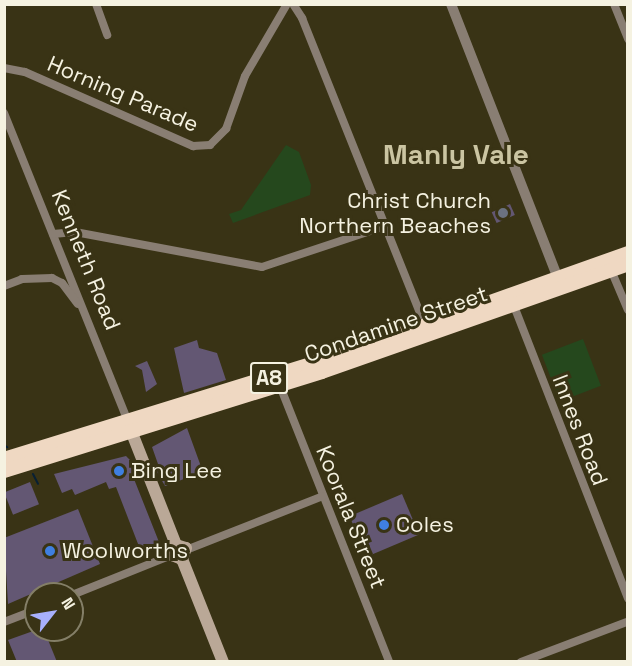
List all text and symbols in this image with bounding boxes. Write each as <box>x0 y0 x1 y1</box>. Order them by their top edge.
street label: Horning Parade <box>43 50 203 138</box>
district label: Manly Vale <box>383 137 529 171</box>
street label: Kenneth Road <box>46 186 126 334</box>
place label: Christ Church Northern Beaches <box>299 187 491 238</box>
marker: Christ Church Northern Beaches <box>496 206 510 220</box>
street label: Condamine Street <box>301 280 491 368</box>
road number: A8 <box>250 360 288 396</box>
street label: Innes Road <box>547 371 613 489</box>
street label: Koorala Street <box>310 442 392 592</box>
place label: Bing Lee <box>131 458 222 484</box>
marker: Bing Lee <box>112 464 126 478</box>
place label: Coles <box>396 512 454 538</box>
marker: Coles <box>377 518 391 532</box>
place label: Woolworths <box>62 538 188 564</box>
marker: Woolworths <box>43 544 57 558</box>
north arrow <box>24 582 84 642</box>
text: N <box>56 593 80 614</box>

